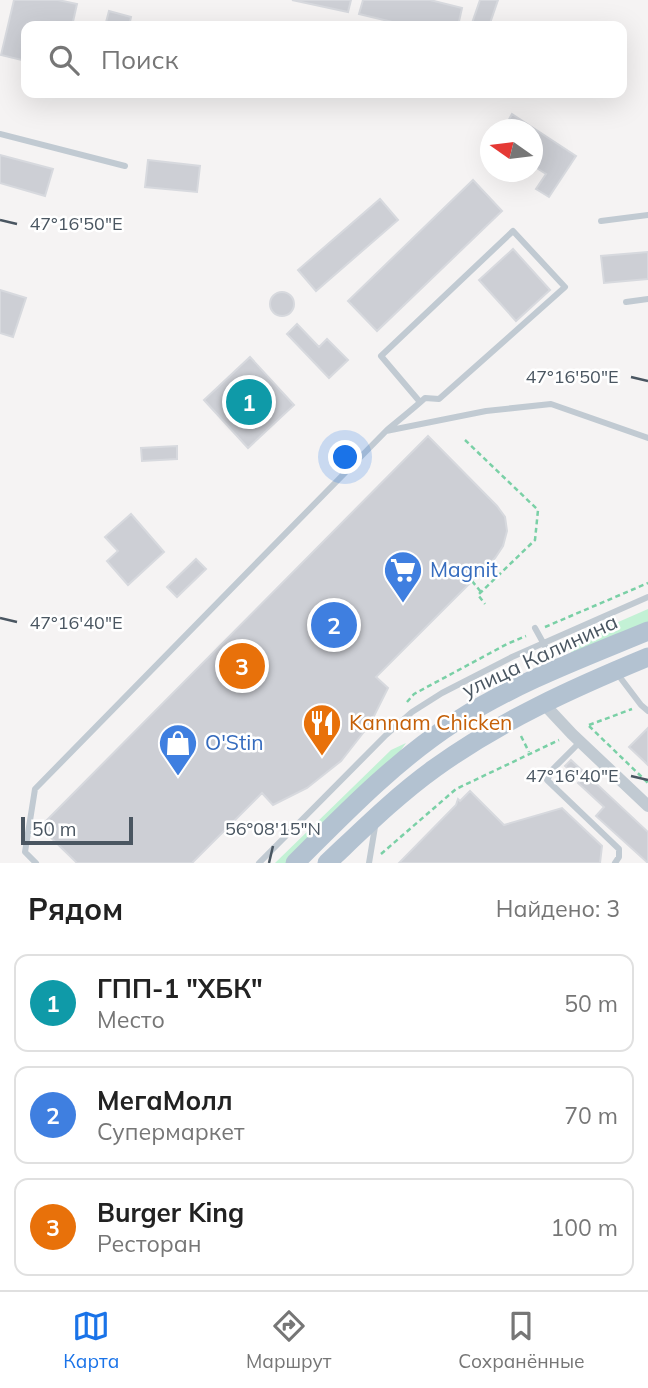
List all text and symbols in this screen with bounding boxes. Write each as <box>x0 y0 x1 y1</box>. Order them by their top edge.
search box <box>21 21 627 98</box>
icon: search <box>45 41 83 79</box>
text: Поиск <box>101 43 179 76</box>
north arrow <box>480 119 543 182</box>
text: 47°16'50"E <box>29 212 123 235</box>
text: 47°16'50"E <box>525 365 619 388</box>
pin: 1 <box>226 376 272 428</box>
your location <box>328 440 362 474</box>
supermarket icon: Magnit <box>382 549 424 604</box>
place label: Magnit <box>430 556 498 582</box>
pin: 2 <box>311 599 357 651</box>
street label: улица Калинина <box>458 608 621 702</box>
text: 47°16'40"E <box>29 611 123 634</box>
pin: 3 <box>219 640 265 692</box>
restaurant icon: Kannam Chicken <box>301 702 343 757</box>
place label: Kannam Chicken <box>349 709 512 735</box>
shop icon: O'Stin <box>157 722 199 777</box>
place label: O'Stin <box>205 729 264 755</box>
text: 47°16'40"E <box>525 764 619 787</box>
scale bar <box>21 814 133 846</box>
text: 50 m <box>32 817 76 841</box>
text: 56°08'15"N <box>225 817 321 840</box>
text: Рядом <box>28 890 123 928</box>
text: Найдено: 3 <box>496 894 620 923</box>
text: ГПП-1 "ХБК" <box>97 972 263 1005</box>
text: 1 <box>46 989 60 1018</box>
text: 50 m <box>564 989 618 1018</box>
text: Место <box>97 1005 165 1034</box>
text: МегаМолл <box>97 1084 233 1117</box>
text: 2 <box>46 1101 60 1130</box>
text: 70 m <box>564 1101 618 1130</box>
text: Супермаркет <box>97 1117 244 1146</box>
text: Burger King <box>97 1196 244 1229</box>
text: 3 <box>46 1213 60 1242</box>
text: 100 m <box>550 1213 618 1242</box>
text: Ресторан <box>97 1229 202 1258</box>
tab: Карта <box>63 1307 119 1373</box>
tab: Маршрут <box>246 1307 331 1373</box>
tab: Сохранённые <box>458 1307 585 1373</box>

